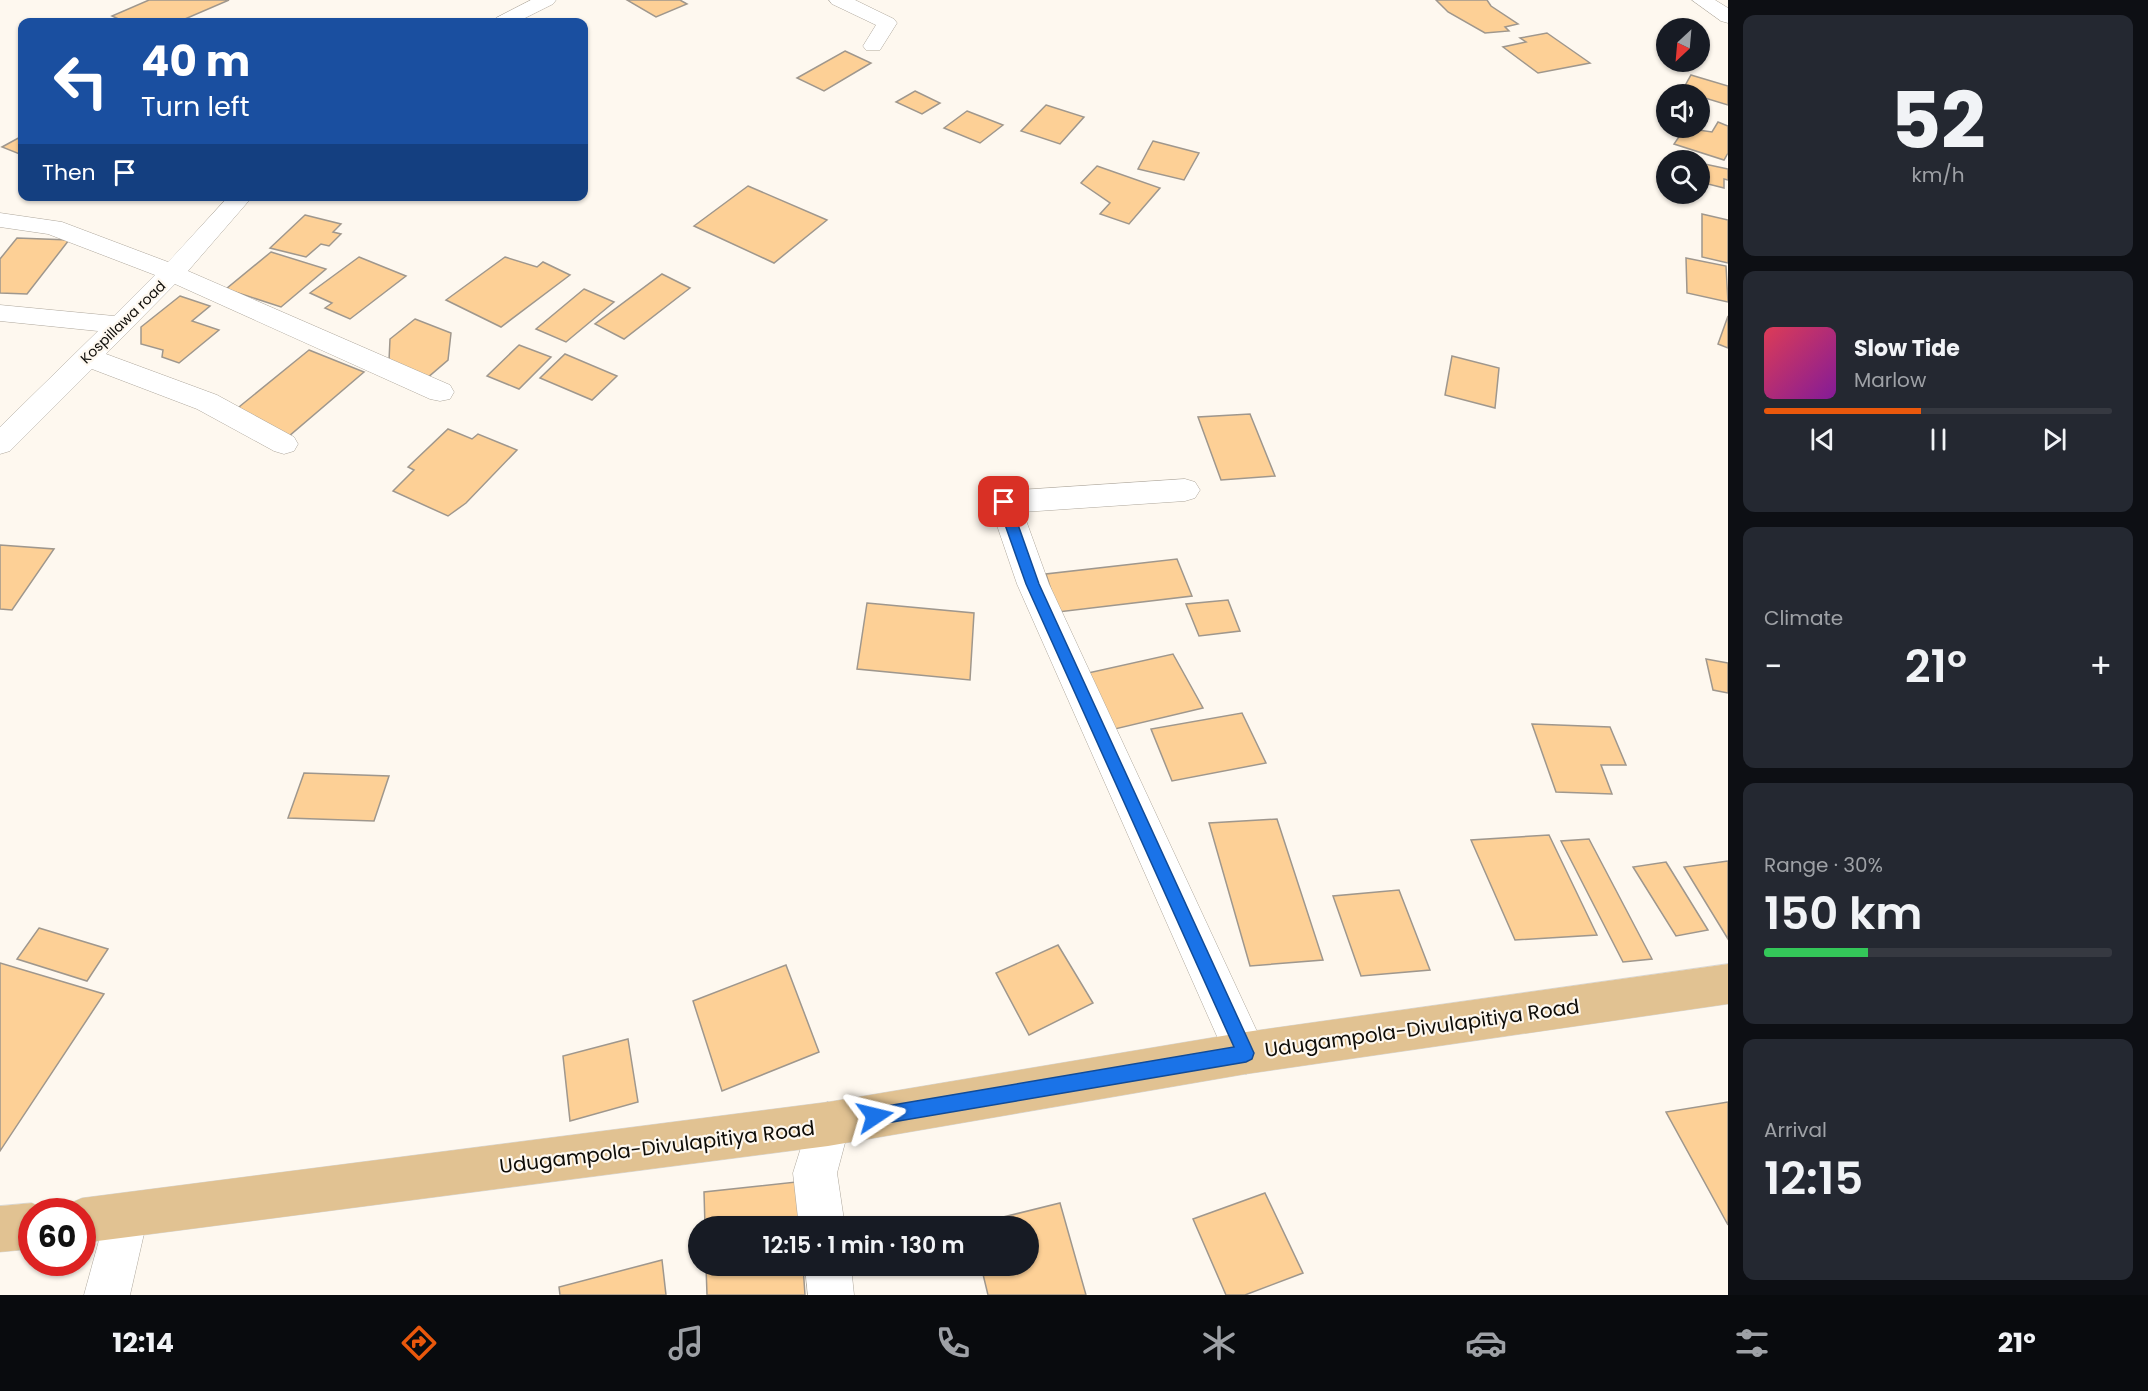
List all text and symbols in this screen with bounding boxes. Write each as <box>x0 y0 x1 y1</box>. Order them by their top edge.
north arrow <box>1656 18 1710 72</box>
map controls <box>1656 18 1710 204</box>
text: 40 m <box>141 32 250 91</box>
icon: left <box>42 42 120 120</box>
text: 52 <box>1890 66 1986 175</box>
button: sound <box>1656 84 1710 138</box>
text: Turn left <box>141 88 250 125</box>
button: search <box>1656 150 1710 204</box>
icon: arrive <box>108 156 141 189</box>
text: Then <box>42 157 96 188</box>
text: km/h <box>1911 161 1965 189</box>
street label: Kospillawa road <box>76 276 170 368</box>
text: Slow Tide <box>1854 333 1960 364</box>
text: Marlow <box>1854 366 1926 394</box>
icon: previous <box>1806 423 1839 456</box>
icon: pause <box>1922 423 1955 456</box>
icon: next <box>2038 423 2071 456</box>
pin <box>978 476 1029 527</box>
icon: arrive <box>987 485 1020 518</box>
text: Climate <box>1764 604 1843 632</box>
text: 21° <box>1905 635 1967 698</box>
text: − <box>1764 643 1782 690</box>
text: + <box>2089 643 2112 690</box>
text: Range · 30% <box>1764 851 1883 879</box>
text: 150 km <box>1764 882 1923 945</box>
street label: Udugampola-Divulapitiya Road <box>1263 992 1581 1064</box>
position arrow <box>843 1084 907 1148</box>
street label: Udugampola-Divulapitiya Road <box>498 1114 816 1180</box>
text: Arrival <box>1764 1116 1827 1144</box>
text: 12:15 <box>1764 1147 1863 1210</box>
speed limit sign: 60 <box>18 1198 96 1276</box>
text: 12:15 · 1 min · 130 m <box>763 1230 964 1261</box>
icon: directions <box>398 1322 440 1364</box>
icon: music <box>665 1322 707 1364</box>
icon: phone <box>932 1322 974 1364</box>
icon: climate <box>1198 1322 1240 1364</box>
icon: car <box>1465 1322 1507 1364</box>
icon: filters <box>1731 1322 1773 1364</box>
text: 12:14 <box>112 1324 174 1361</box>
text: 21° <box>1998 1324 2036 1361</box>

